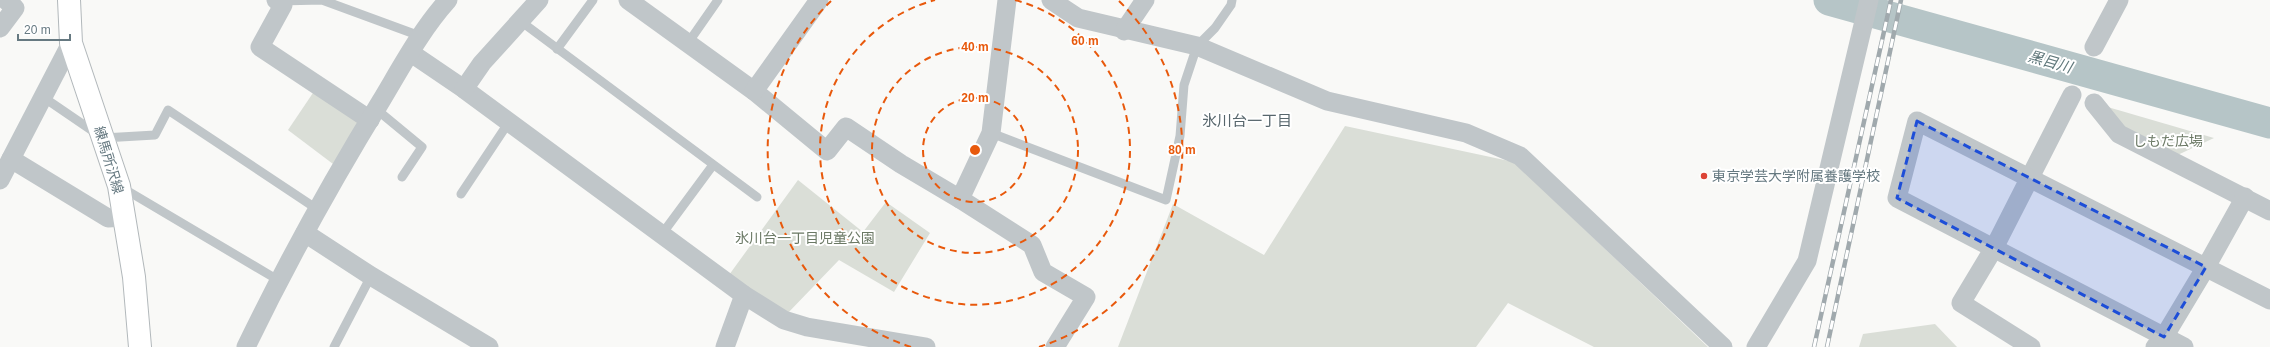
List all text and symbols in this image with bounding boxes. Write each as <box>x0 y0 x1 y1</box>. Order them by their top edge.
scale bar <box>18 16 70 42</box>
text: 20 m <box>24 23 51 37</box>
text: 60 m <box>1071 34 1099 48</box>
text: 40 m <box>961 40 989 54</box>
water label: 黒目川 <box>2026 47 2076 76</box>
text: 20 m <box>961 91 989 105</box>
district label: 氷川台一丁目 <box>1202 112 1292 129</box>
street label: 練馬所沢線 <box>91 124 127 196</box>
park label: しもだ広場 <box>2133 133 2203 149</box>
centre of rings <box>968 143 982 157</box>
text: 80 m <box>1168 143 1196 157</box>
place label: 東京学芸大学附属養護学校 <box>1712 168 1880 184</box>
marker: 東京学芸大学附属養護学校 <box>1699 171 1709 181</box>
park label: 氷川台一丁目児童公園 <box>735 230 875 246</box>

